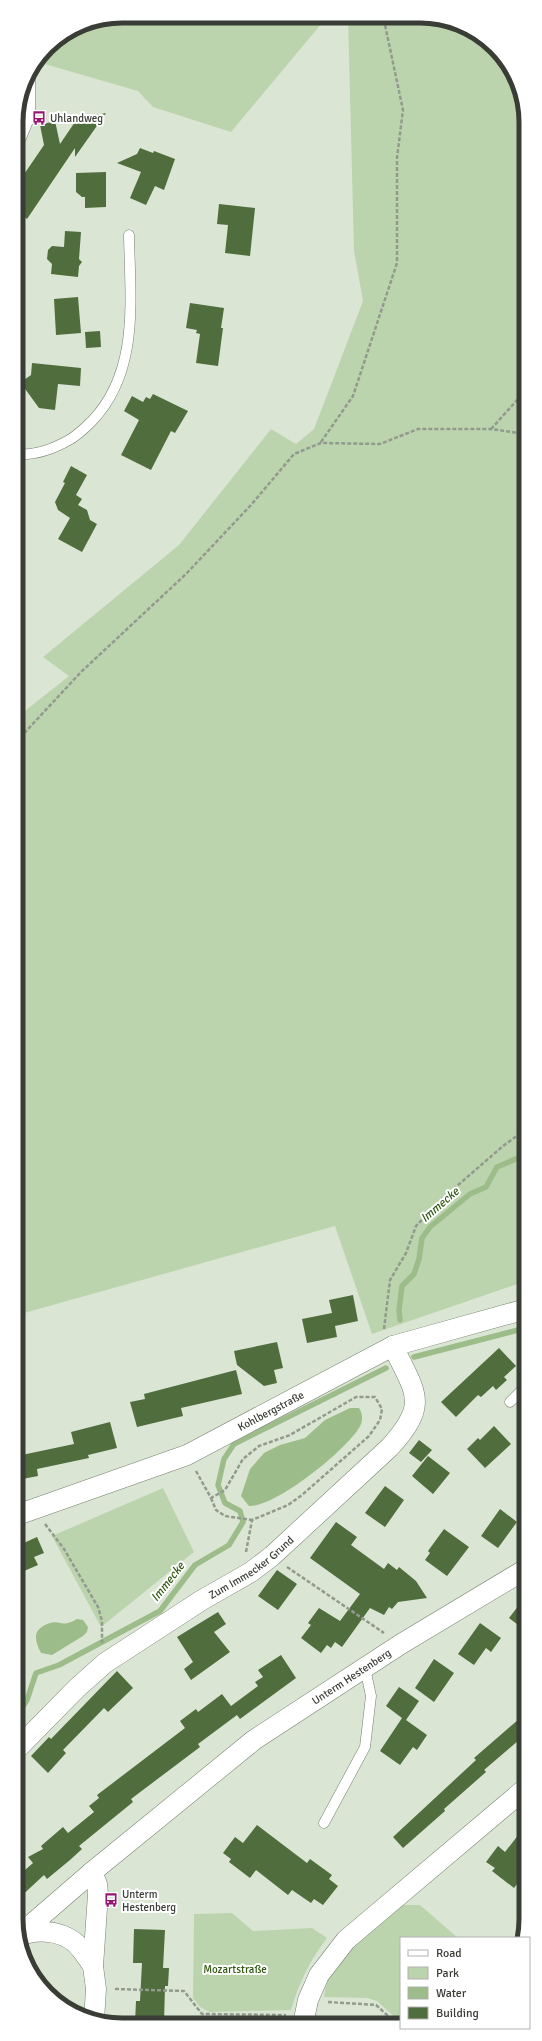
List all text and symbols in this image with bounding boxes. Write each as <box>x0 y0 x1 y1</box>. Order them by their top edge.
bus stop icon: Uhlandweg <box>31 110 47 126</box>
place label: Uhlandweg <box>50 112 103 125</box>
water label: Immecke <box>418 1184 463 1226</box>
street label: Kohlbergstraße <box>235 1388 306 1434</box>
street label: Zum Immecker Grund <box>206 1533 296 1601</box>
water label: Immecke <box>148 1558 189 1605</box>
street label: Unterm Hestenberg <box>309 1646 394 1707</box>
place label: Unterm Hestenberg <box>122 1888 176 1914</box>
bus stop icon: Unterm Hestenberg <box>103 1892 119 1908</box>
legend <box>400 1937 530 2029</box>
text: Road <box>436 1946 462 1961</box>
park label: Mozartstraße <box>203 1963 267 1976</box>
text: Park <box>436 1966 459 1981</box>
text: Water <box>436 1986 467 2001</box>
text: Building <box>436 2006 479 2021</box>

